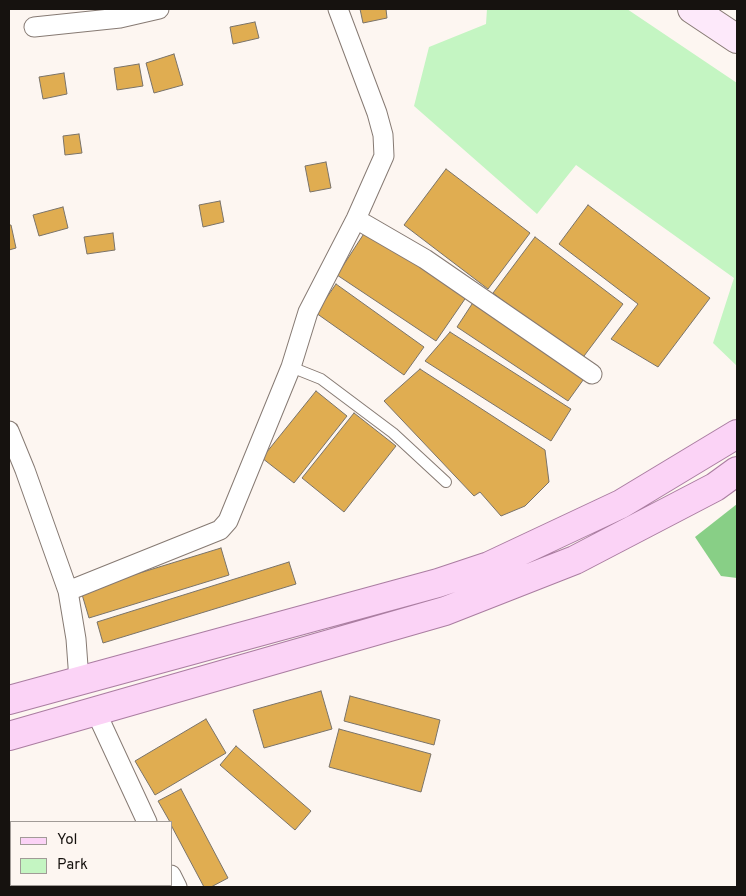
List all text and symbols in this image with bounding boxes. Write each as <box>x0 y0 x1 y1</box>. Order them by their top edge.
legend <box>10 821 172 886</box>
text: Yol <box>57 831 78 850</box>
text: Park <box>57 856 88 875</box>

